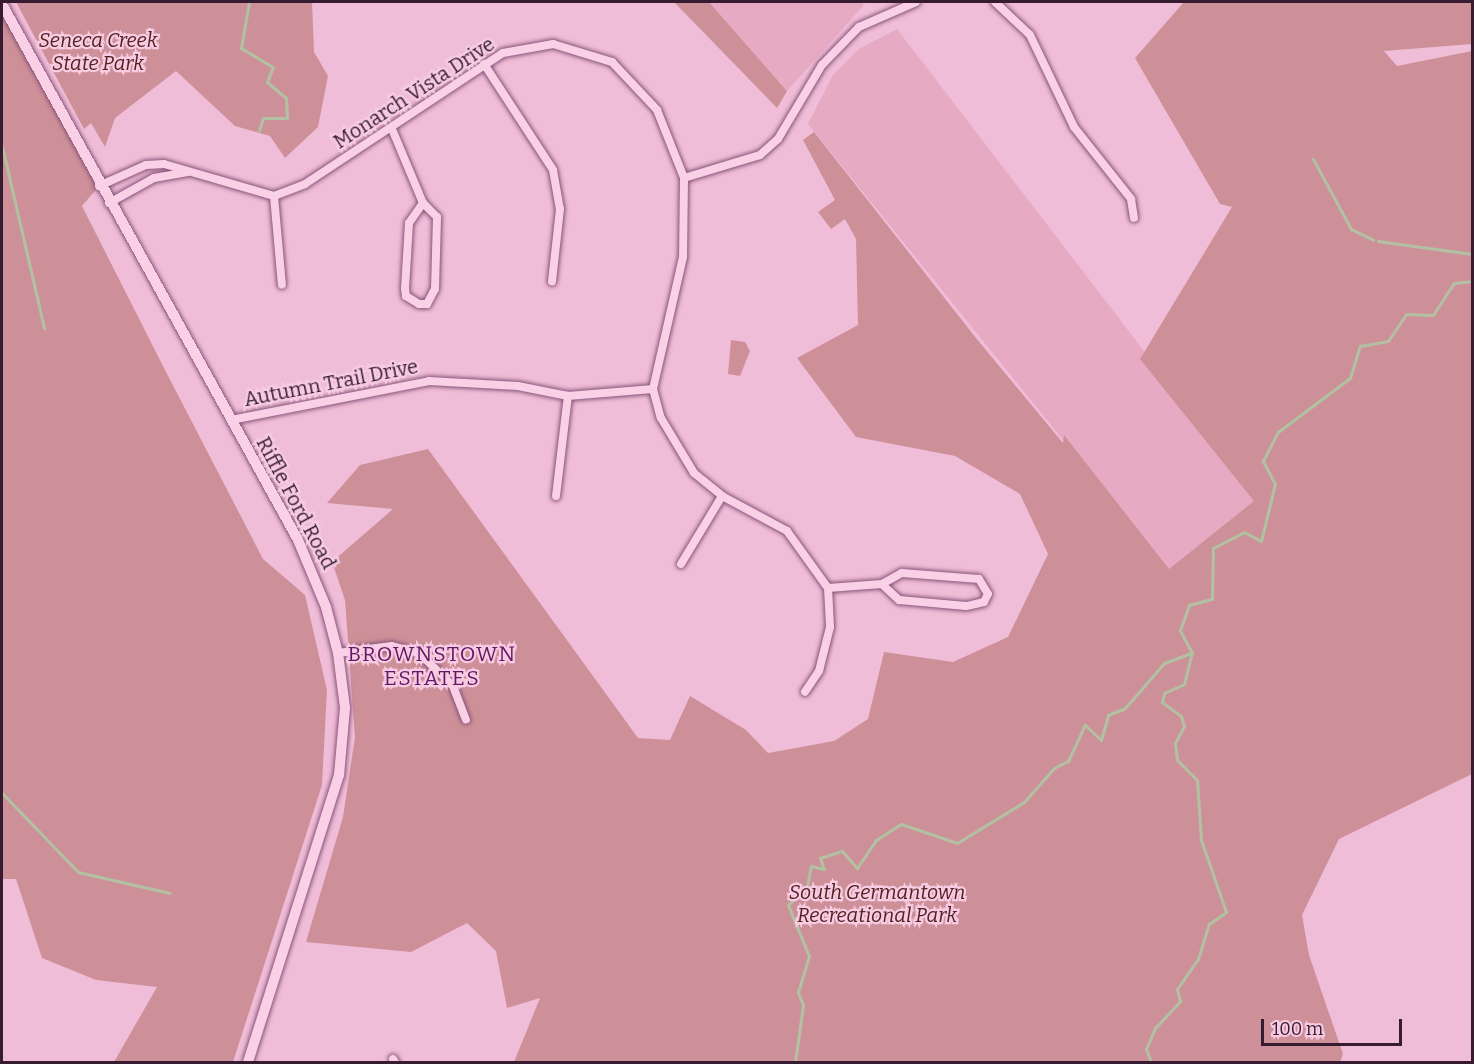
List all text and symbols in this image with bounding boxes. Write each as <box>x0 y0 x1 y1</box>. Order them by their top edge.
park label: Seneca Creek State Park <box>39 29 157 76</box>
street label: Monarch Vista Drive <box>329 32 499 154</box>
street label: Autumn Trail Drive <box>242 354 420 412</box>
street label: Riffle Ford Road <box>251 433 341 573</box>
district label: BROWNSTOWN ESTATES <box>347 641 517 691</box>
park label: South Germantown Recreational Park <box>789 881 965 928</box>
scale bar <box>1264 1007 1405 1045</box>
text: 100 m <box>1272 1018 1323 1040</box>

